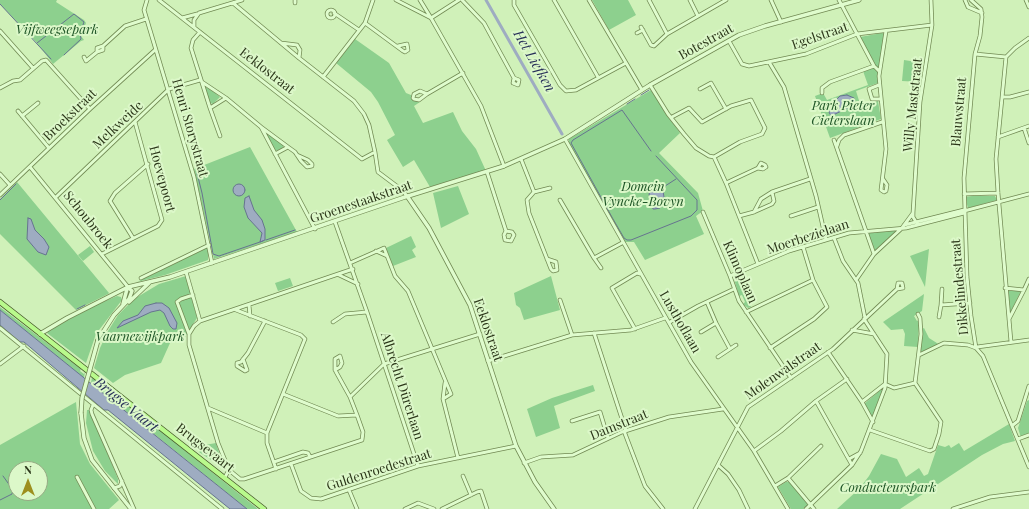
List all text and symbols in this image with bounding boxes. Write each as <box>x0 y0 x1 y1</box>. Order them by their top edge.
street label: Egelstraat <box>790 19 850 53</box>
street label: Botestraat <box>676 21 736 63</box>
park label: Vijfweegsepark <box>16 22 98 38</box>
water label: Het Liefken <box>510 27 558 95</box>
street label: Eeklostraat <box>236 45 298 97</box>
street label: Willy Maststraat <box>900 57 926 153</box>
street label: Henri Storystraat <box>169 77 211 179</box>
street label: Blauwstraat <box>948 77 970 147</box>
street label: Broekstraat <box>40 86 100 144</box>
street label: Melkweide <box>90 98 146 152</box>
park label: Park Pieter Cieterslaan <box>811 98 875 129</box>
street label: Hoevepoort <box>146 144 178 214</box>
street label: Groenestaakstraat <box>308 177 414 227</box>
park label: Domein Vyncke-Bovyn <box>602 179 684 210</box>
street label: Schoubroek <box>60 188 116 252</box>
street label: Moerbezielaan <box>765 216 851 258</box>
street label: Klimoplaan <box>719 238 761 306</box>
street label: Dikkelindestraat <box>948 238 972 336</box>
street label: Lusthoflaan <box>656 288 704 356</box>
street label: Eeklostraat <box>470 296 506 364</box>
park label: Vaarnewijkpark <box>95 329 185 345</box>
street label: Albrecht Dürerlaan <box>377 330 427 442</box>
street label: Molenwalstraat <box>742 339 824 403</box>
water label: Brugse Vaart <box>91 374 161 436</box>
street label: Damstraat <box>588 406 650 444</box>
street label: Brugsevaart <box>173 420 237 476</box>
street label: Guldenroedestraat <box>325 446 433 494</box>
north arrow <box>8 461 48 501</box>
text: N <box>24 462 32 477</box>
park label: Conducteurspark <box>840 480 936 496</box>

